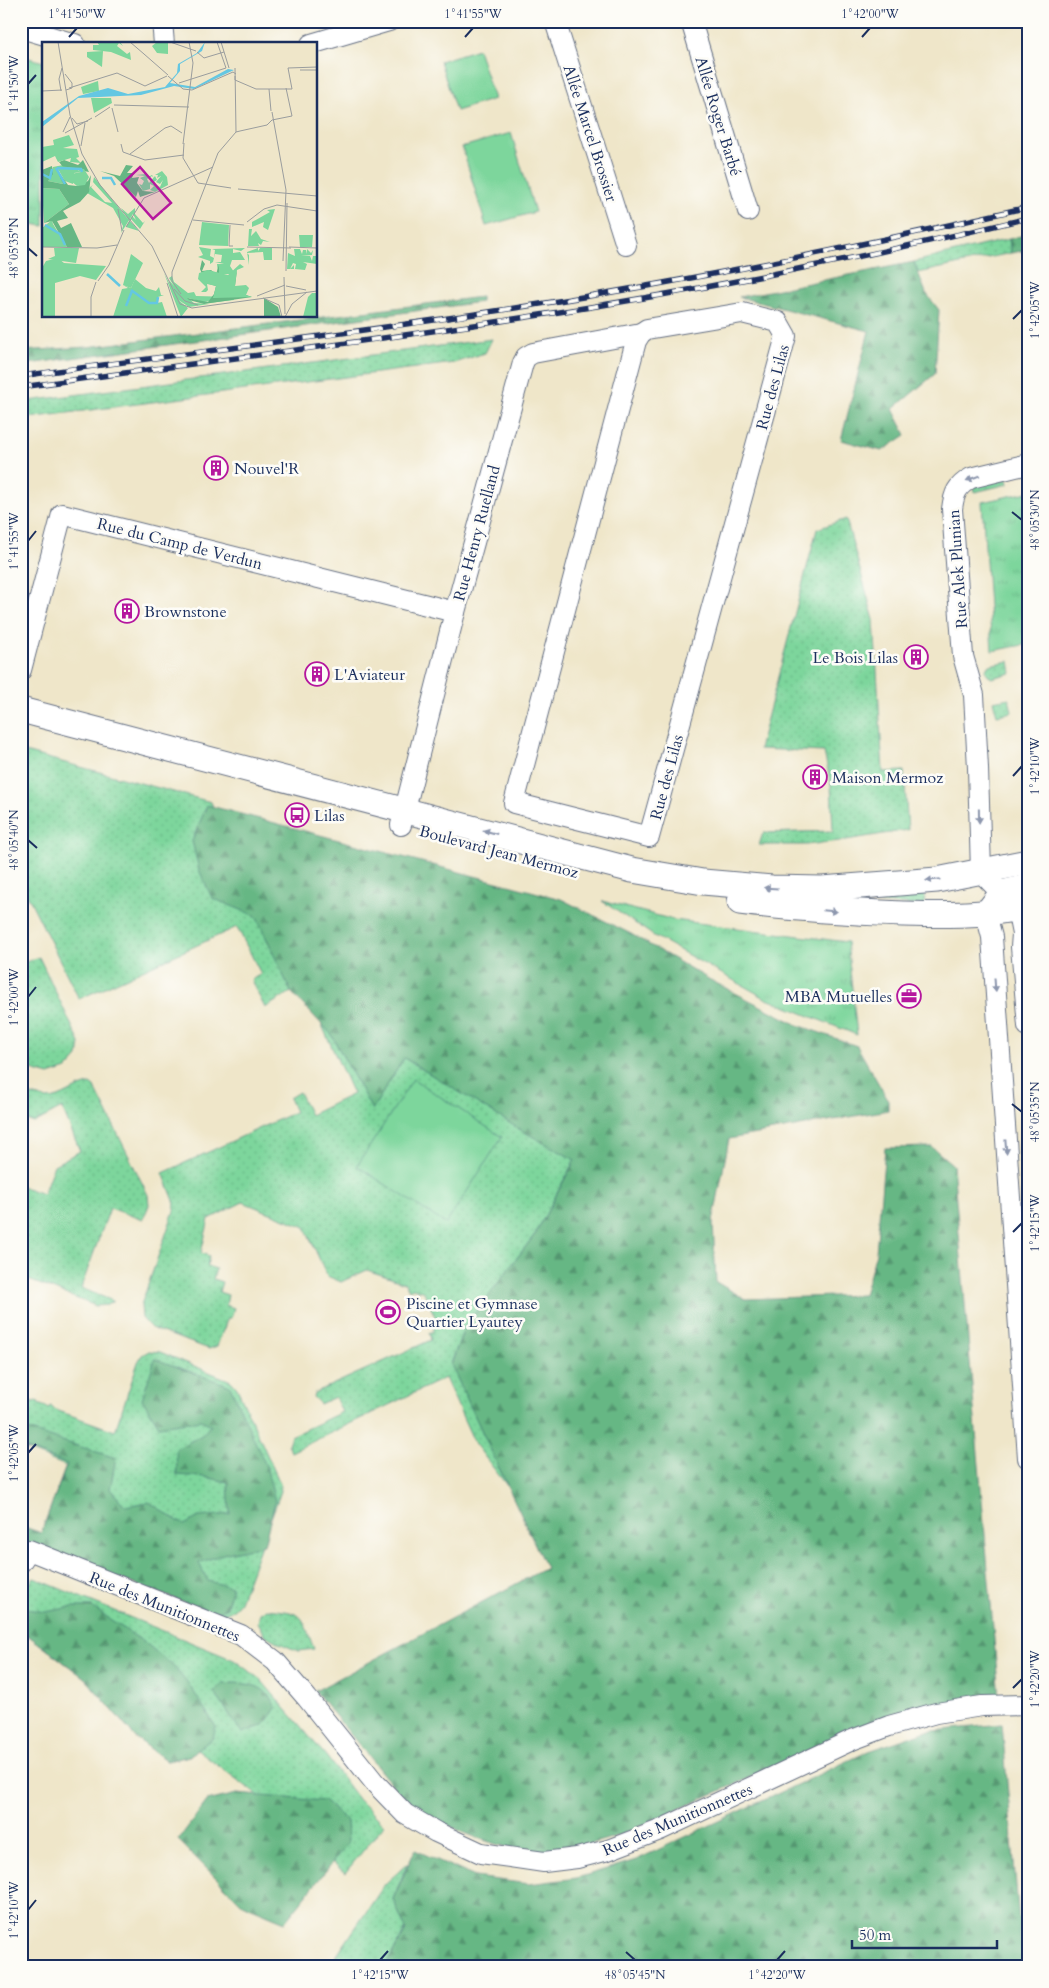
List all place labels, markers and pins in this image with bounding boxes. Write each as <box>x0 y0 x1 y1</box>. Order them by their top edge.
building icon: Nouvel'R <box>203 455 229 481</box>
place label: Nouvel'R <box>234 458 299 480</box>
building icon: Brownstone <box>114 598 140 624</box>
place label: Brownstone <box>144 601 227 623</box>
building icon: Le Bois Lilas <box>903 644 929 670</box>
place label: Le Bois Lilas <box>813 647 898 669</box>
building icon: L'Aviateur <box>304 661 330 687</box>
place label: L'Aviateur <box>334 664 405 686</box>
building icon: Maison Mermoz <box>802 764 828 790</box>
place label: Maison Mermoz <box>832 767 943 789</box>
bus stop icon: Lilas <box>284 802 310 828</box>
place label: Lilas <box>314 805 345 827</box>
office icon: MBA Mutuelles <box>896 983 922 1009</box>
place label: MBA Mutuelles <box>785 986 892 1008</box>
place label: Piscine et Gymnase Quartier Lyautey <box>406 1293 538 1333</box>
sports icon: Piscine et Gymnase Quartier Lyautey <box>375 1299 401 1325</box>

